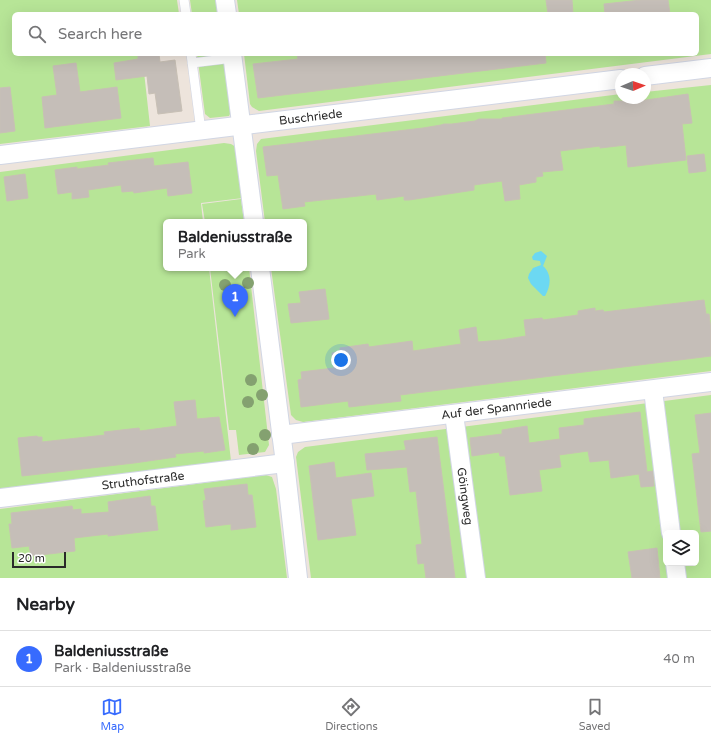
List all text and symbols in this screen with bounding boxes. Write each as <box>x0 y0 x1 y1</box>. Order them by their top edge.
search box <box>12 12 699 56</box>
icon: search <box>26 23 48 45</box>
text: Search here <box>58 25 142 43</box>
north arrow <box>615 68 651 104</box>
street label: Buschriede <box>278 106 343 128</box>
popup <box>163 219 307 271</box>
text: Baldeniusstraße <box>178 228 292 246</box>
text: Park <box>178 246 206 262</box>
pin: 1 <box>222 284 248 317</box>
your location <box>331 350 351 370</box>
street label: Auf der Spannriede <box>440 395 552 422</box>
street label: Göingweg <box>454 467 476 526</box>
street label: Struthofstraße <box>101 468 185 492</box>
map controls <box>663 530 699 566</box>
button: layers <box>663 530 699 566</box>
scale bar <box>12 550 66 569</box>
text: 20 m <box>18 552 45 565</box>
text: Nearby <box>16 594 75 615</box>
text: Baldeniusstraße <box>54 642 168 660</box>
text: 1 <box>25 651 33 667</box>
text: 40 m <box>663 651 695 667</box>
text: Park · Baldeniusstraße <box>54 660 191 676</box>
tab: Map <box>100 696 124 733</box>
tab: Directions <box>325 696 378 733</box>
tab: Saved <box>579 696 611 733</box>

